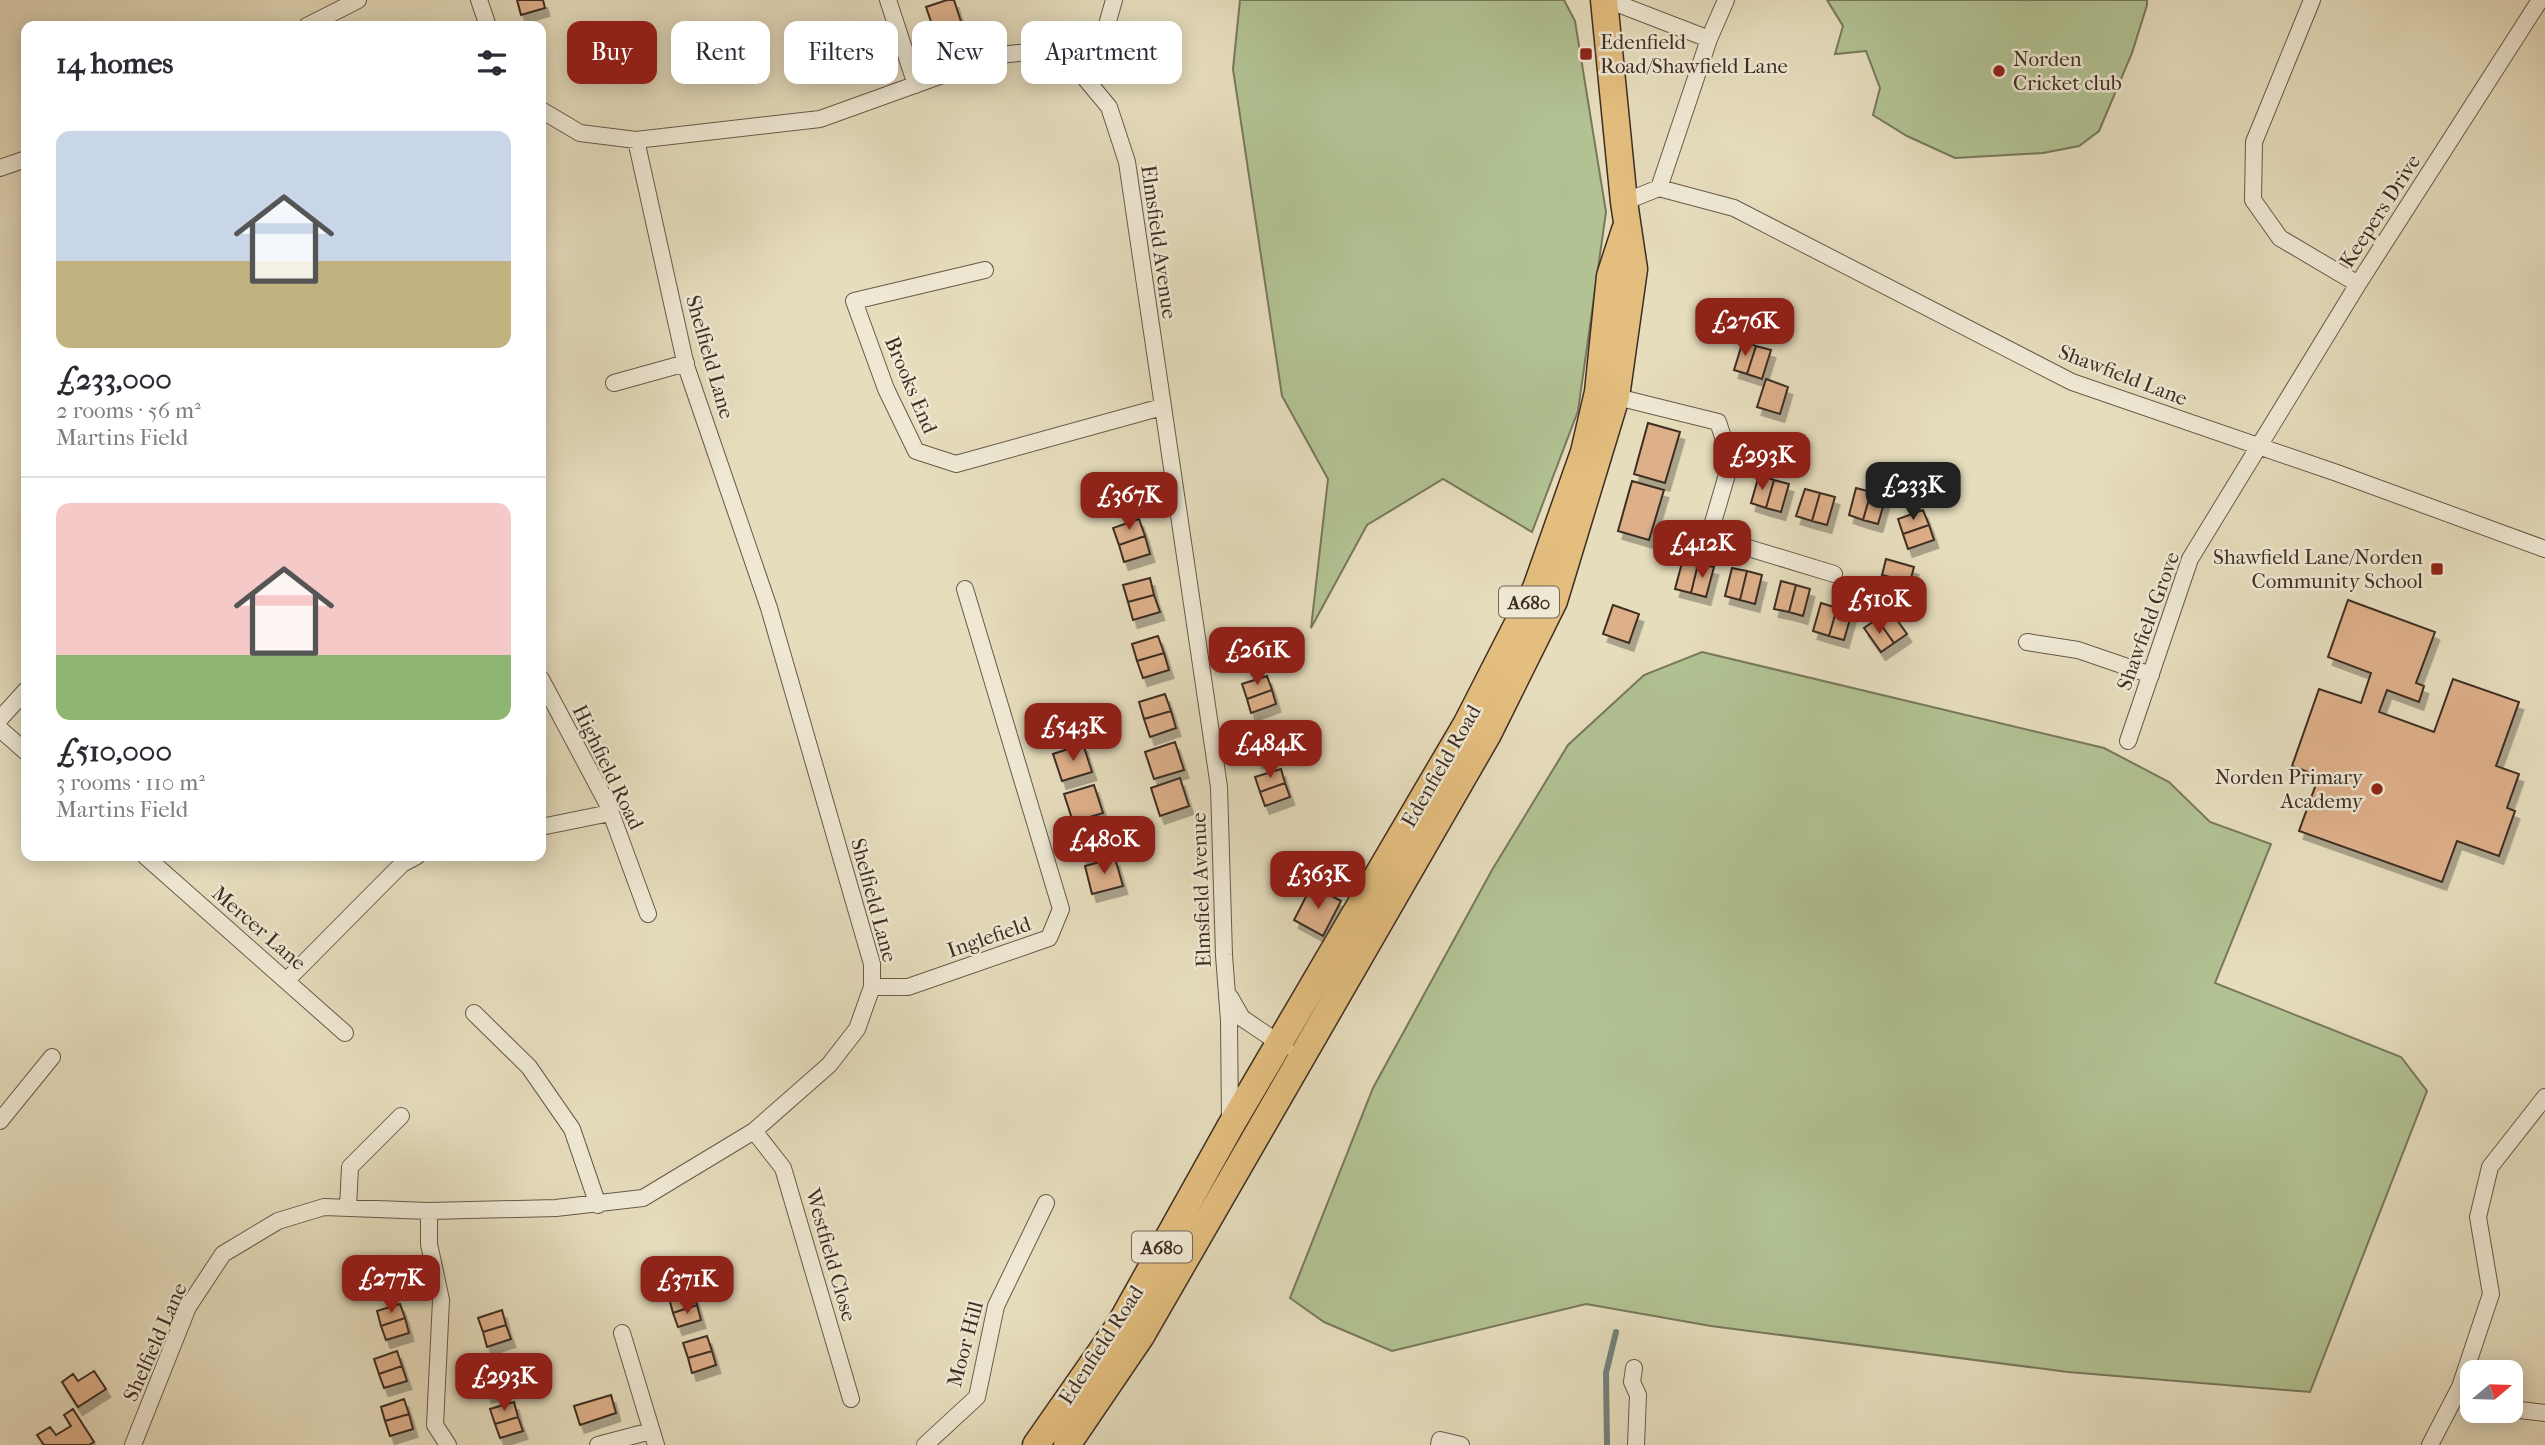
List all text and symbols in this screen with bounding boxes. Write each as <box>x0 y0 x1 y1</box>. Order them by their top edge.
chip: Buy <box>567 21 657 84</box>
chip: Rent <box>671 21 770 84</box>
chip: Filters <box>784 21 898 84</box>
chip: New <box>912 21 1007 84</box>
chip: Apartment <box>1021 21 1182 84</box>
place label: Edenfield Road/Shawfield Lane <box>1600 30 1788 78</box>
icon: filters <box>473 44 511 82</box>
text: 14 homes <box>56 46 173 81</box>
marker: Edenfield Road/Shawfield Lane <box>1578 46 1594 62</box>
place label: Norden Cricket club <box>2013 47 2122 95</box>
marker: Norden Cricket club <box>1991 63 2007 79</box>
street label: Keepers Drive <box>2335 150 2425 272</box>
street label: Elmsfield Avenue <box>1136 163 1182 321</box>
icon: home <box>221 176 347 302</box>
street label: Shelfield Lane <box>681 293 739 421</box>
pin: £276K <box>1696 298 1794 358</box>
text: £276K <box>1711 307 1779 334</box>
street label: Brooks End <box>880 333 942 438</box>
street label: Shawfield Lane <box>2055 339 2191 411</box>
text: £233,000 <box>56 362 172 397</box>
text: 2 rooms · 56 m² <box>56 397 201 424</box>
text: Martins Field <box>56 424 188 451</box>
pin: £293K <box>1713 433 1811 492</box>
text: £293K <box>1729 441 1795 468</box>
pin: £233K <box>1864 462 1962 522</box>
text: £233K <box>1882 471 1944 498</box>
pin: £367K <box>1080 472 1178 532</box>
text: £367K <box>1097 481 1161 508</box>
pin: £412K <box>1653 520 1751 580</box>
text: £412K <box>1669 529 1735 556</box>
place label: Shawfield Lane/Norden Community School <box>2213 545 2423 593</box>
icon: home <box>221 548 347 674</box>
street label: Shawfield Grove <box>2112 548 2184 694</box>
marker: Shawfield Lane/Norden Community School <box>2429 561 2445 577</box>
pin: £510K <box>1830 576 1928 636</box>
text: £510K <box>1848 585 1910 612</box>
road number: A680 <box>1499 586 1559 618</box>
pin: £261K <box>1208 628 1306 687</box>
text: £261K <box>1225 636 1289 663</box>
street label: Edenfield Road <box>1396 700 1486 831</box>
street label: Highfield Road <box>567 701 649 834</box>
pin: £543K <box>1024 704 1122 763</box>
text: £543K <box>1040 712 1106 739</box>
pin: £484K <box>1221 720 1319 780</box>
text: £484K <box>1235 729 1305 756</box>
text: £510,000 <box>56 734 172 769</box>
place label: Norden Primary Academy <box>2215 765 2364 813</box>
text: 3 rooms · 110 m² <box>56 769 205 796</box>
marker: Norden Primary Academy <box>2369 781 2385 797</box>
text: Martins Field <box>56 796 188 823</box>
street label: Elmsfield Avenue <box>1186 812 1216 968</box>
pin: £480K <box>1055 816 1153 876</box>
text: £480K <box>1069 825 1139 852</box>
street label: Shelfield Lane <box>846 835 902 965</box>
pin: £363K <box>1269 852 1367 911</box>
text: £363K <box>1286 860 1350 887</box>
street label: Mercer Lane <box>207 881 311 975</box>
street label: Inglefield <box>944 911 1034 962</box>
street label: Westfield Close <box>800 1185 861 1324</box>
road number: A680 <box>1132 1232 1192 1262</box>
pin: £277K <box>342 1256 440 1315</box>
pin: £371K <box>638 1256 736 1316</box>
text: £277K <box>358 1264 424 1291</box>
text: £371K <box>657 1265 717 1292</box>
street label: Shelfield Lane <box>118 1279 192 1405</box>
street label: Edenfield Road <box>1054 1280 1149 1409</box>
street label: Moor Hill <box>942 1298 988 1390</box>
pin: £293K <box>455 1354 553 1413</box>
north arrow <box>2460 1360 2524 1423</box>
map controls <box>2460 1360 2523 1423</box>
text: £293K <box>471 1362 537 1389</box>

